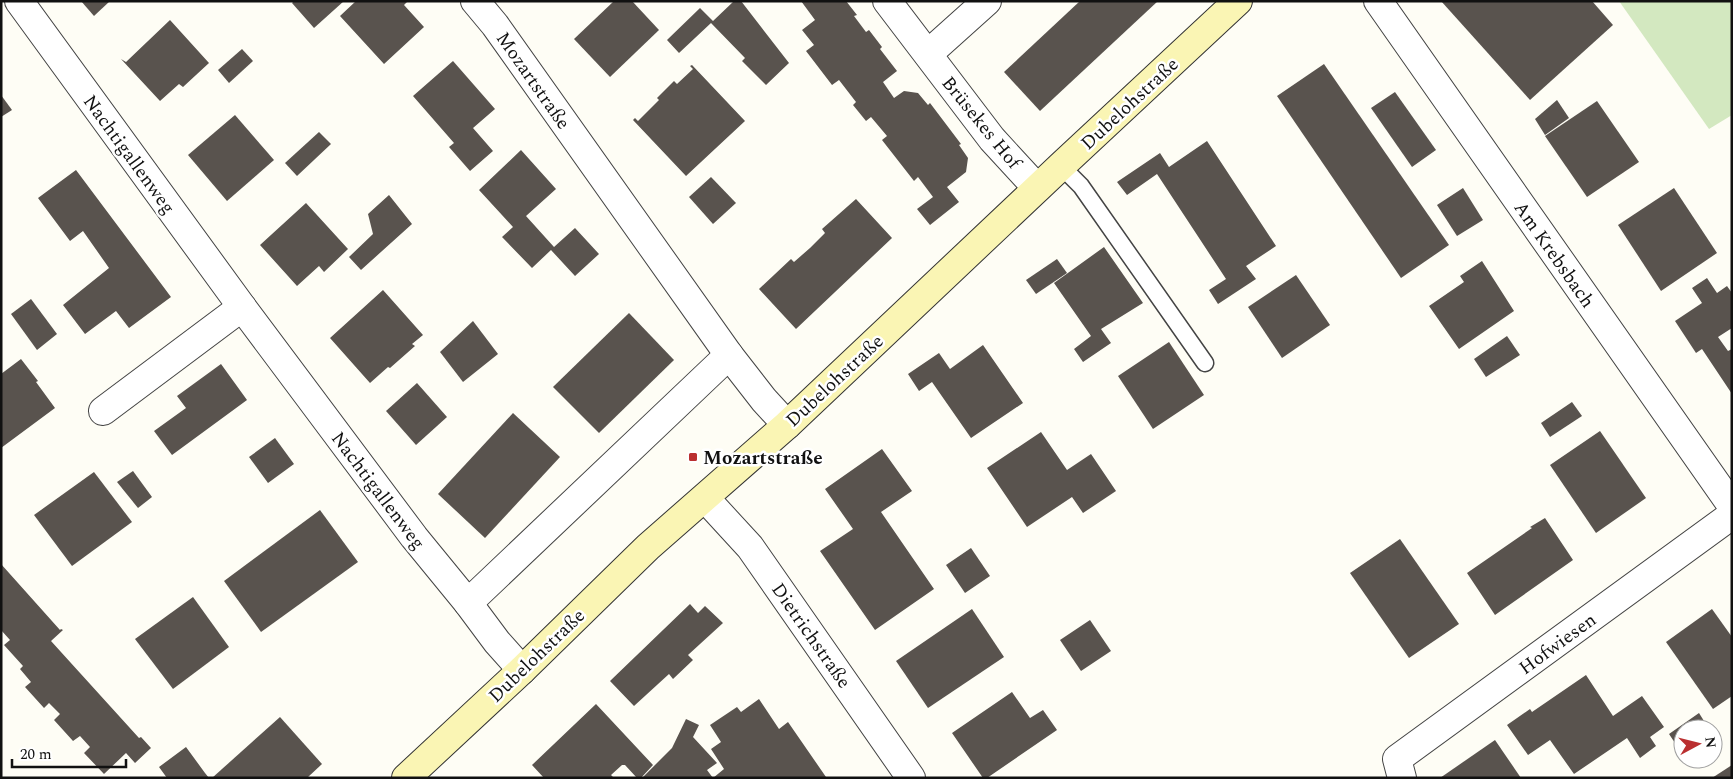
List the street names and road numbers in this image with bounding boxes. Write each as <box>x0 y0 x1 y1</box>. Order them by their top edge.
street label: Mozartstraße <box>488 26 577 136</box>
street label: Dubelohstraße <box>1074 51 1186 157</box>
street label: Brüsekes Hof <box>934 70 1028 177</box>
street label: Nachtigallenweg <box>75 89 182 221</box>
street label: Am Krebsbach <box>1506 196 1601 314</box>
street label: Dubelohstraße <box>779 328 891 434</box>
street label: Nachtigallenweg <box>324 426 432 556</box>
street label: Dietrichstraße <box>764 577 858 695</box>
street label: Dubelohstraße <box>482 602 592 710</box>
street label: Hofwiesen <box>1513 606 1603 682</box>

